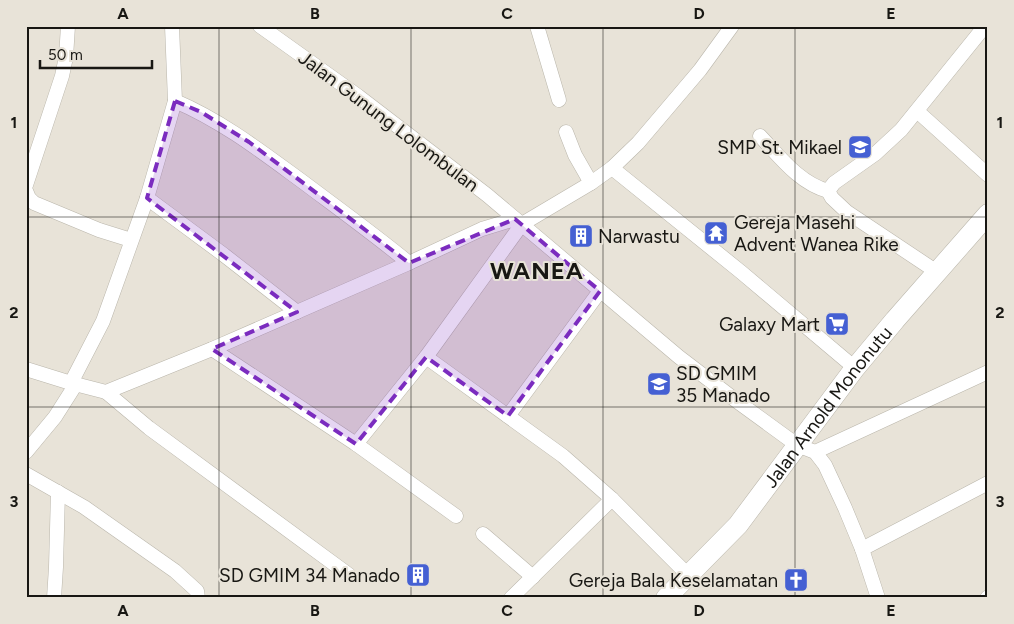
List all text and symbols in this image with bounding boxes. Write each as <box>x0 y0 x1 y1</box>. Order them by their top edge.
text: A <box>117 4 129 23</box>
text: B <box>310 4 320 23</box>
text: C <box>501 4 513 23</box>
text: D <box>693 4 705 23</box>
text: E <box>886 4 896 23</box>
scale bar <box>40 38 152 70</box>
text: 50 m <box>48 46 83 64</box>
street label: Jalan Gunung Lolombulan <box>294 46 483 197</box>
text: 1 <box>11 113 17 132</box>
text: 1 <box>997 113 1003 132</box>
school or university icon: SMP St. Mikael <box>847 134 873 160</box>
place label: SMP St. Mikael <box>717 136 842 159</box>
place label: Gereja Masehi Advent Wanea Rike <box>734 211 899 256</box>
temple icon: Gereja Masehi Advent Wanea Rike <box>703 220 729 246</box>
building icon: Narwastu <box>568 223 594 249</box>
place label: Narwastu <box>598 225 680 248</box>
district label: WANEA <box>490 256 584 285</box>
text: 2 <box>9 303 19 322</box>
text: 2 <box>995 303 1005 322</box>
supermarket icon: Galaxy Mart <box>824 311 850 337</box>
place label: Galaxy Mart <box>719 313 820 336</box>
street label: Jalan Arnold Mononutu <box>759 321 897 492</box>
place label: SD GMIM 35 Manado <box>676 362 770 407</box>
school or university icon: SD GMIM 35 Manado <box>646 371 672 397</box>
text: 3 <box>10 492 19 511</box>
text: 3 <box>996 492 1005 511</box>
building icon: SD GMIM 34 Manado <box>405 562 431 588</box>
place label: SD GMIM 34 Manado <box>219 564 400 587</box>
church icon: Gereja Bala Keselamatan <box>783 567 809 593</box>
place label: Gereja Bala Keselamatan <box>569 569 778 592</box>
text: A <box>117 601 129 620</box>
text: B <box>310 601 320 620</box>
text: C <box>501 601 513 620</box>
text: D <box>693 601 705 620</box>
text: E <box>886 601 896 620</box>

